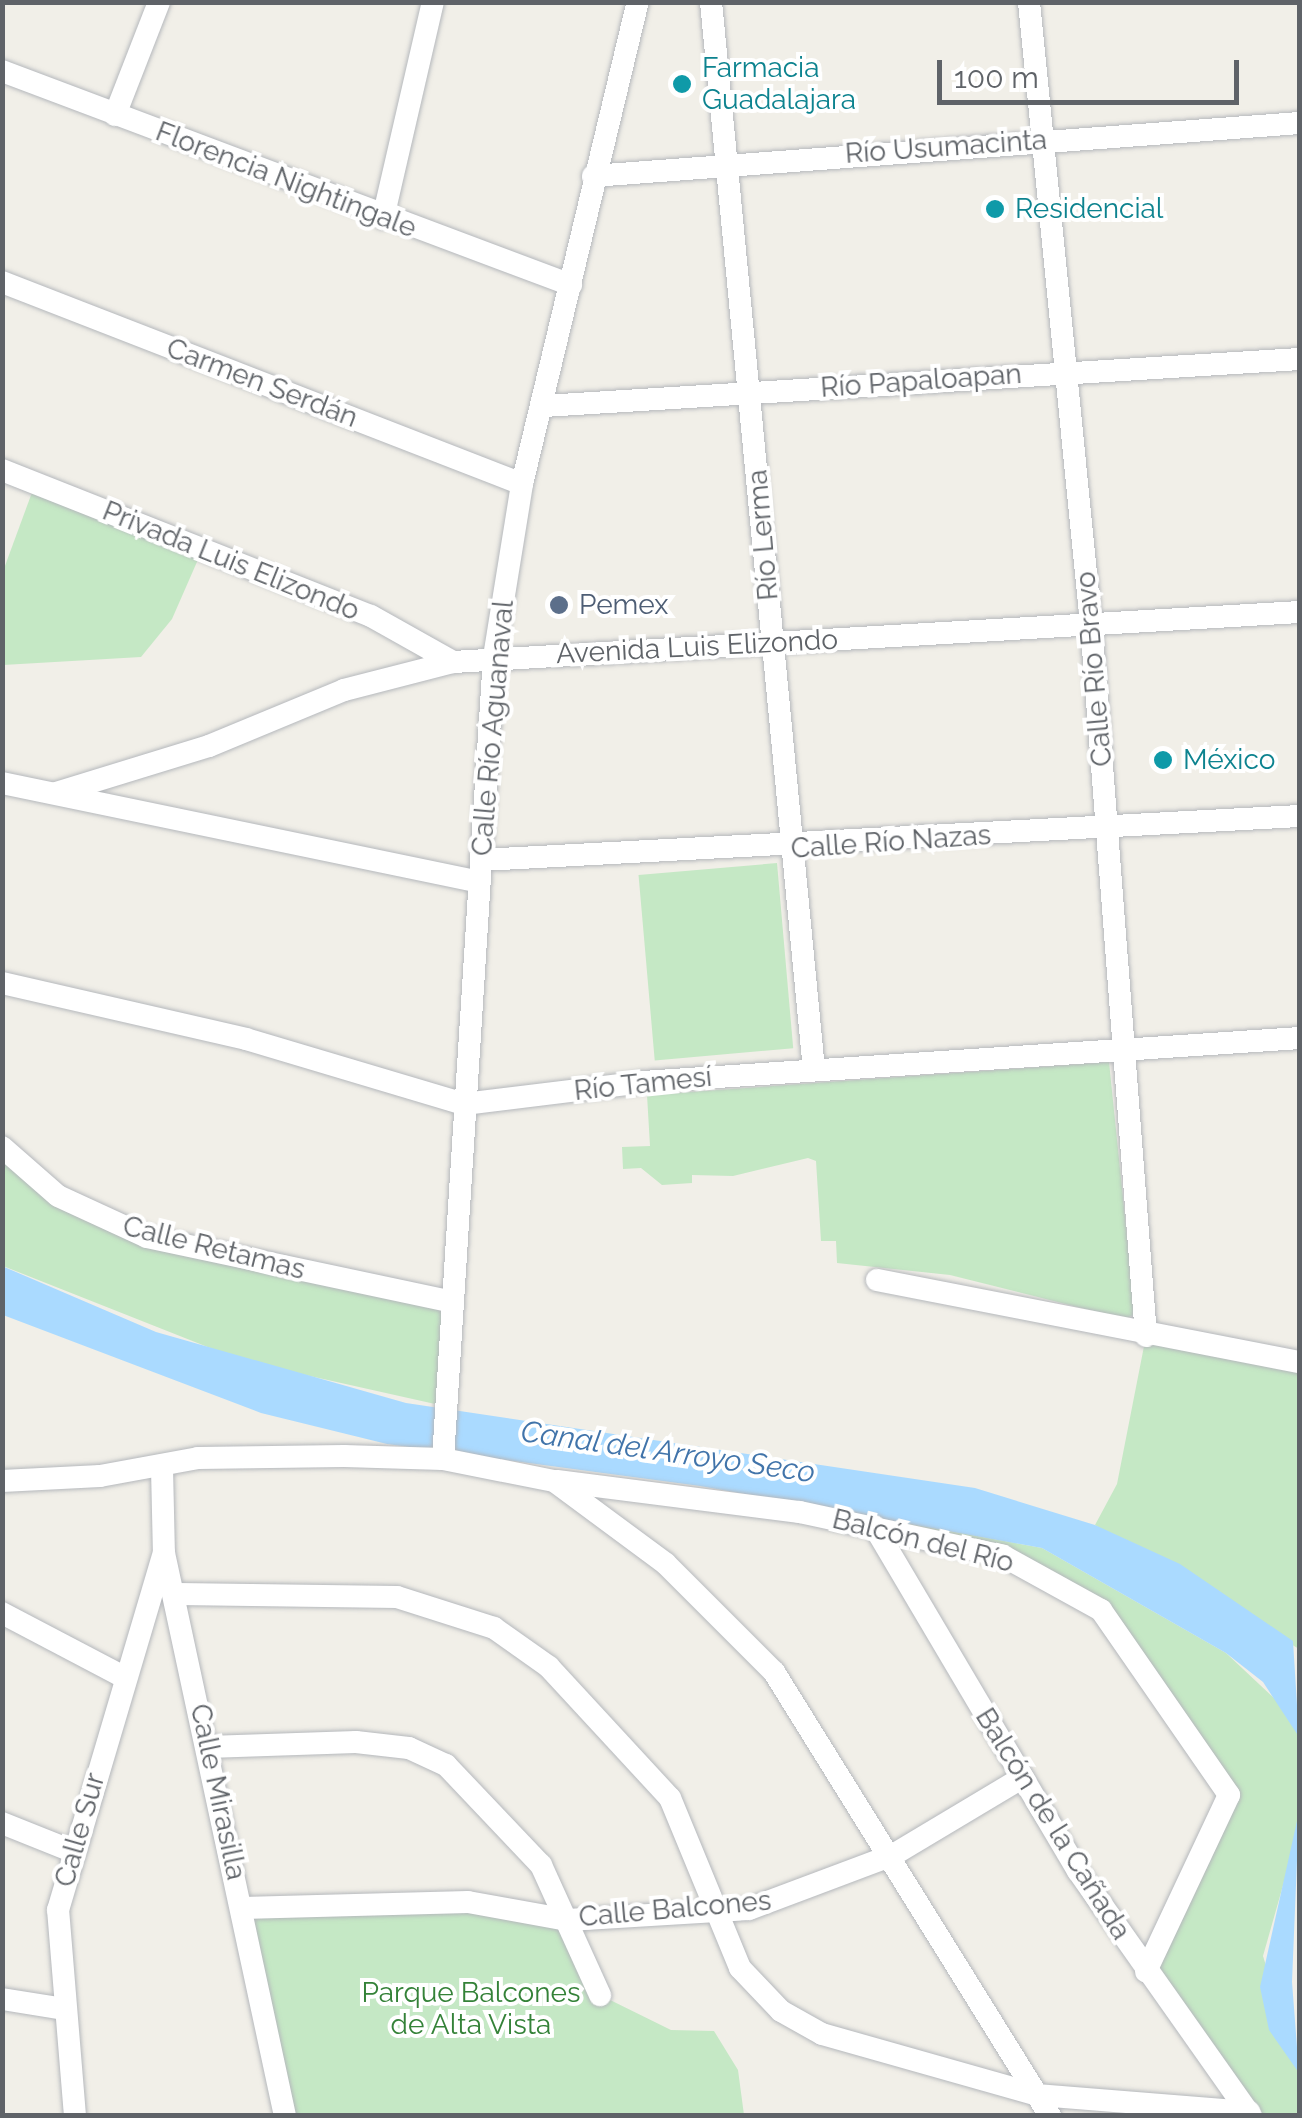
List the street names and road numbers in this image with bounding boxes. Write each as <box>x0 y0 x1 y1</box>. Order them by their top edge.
street label: Florencia Nightingale <box>151 115 421 245</box>
street label: Río Usumacinta <box>844 123 1048 171</box>
street label: Carmen Serdán <box>162 331 362 435</box>
street label: Río Papaloapan <box>819 357 1023 405</box>
street label: Río Lerma <box>741 468 785 602</box>
street label: Privada Luis Elizondo <box>98 494 364 628</box>
street label: Calle Río Bravo <box>1069 570 1119 768</box>
street label: Calle Río Aguanaval <box>465 598 521 858</box>
street label: Avenida Luis Elizondo <box>555 623 839 671</box>
street label: Calle Río Nazas <box>790 818 992 866</box>
street label: Río Tamesí <box>572 1060 714 1108</box>
street label: Calle Retamas <box>119 1209 309 1287</box>
street label: Balcón del Río <box>829 1502 1017 1580</box>
street label: Calle Mirasilla <box>183 1701 253 1883</box>
street label: Balcón de la Cañada <box>968 1702 1138 1946</box>
street label: Calle Sur <box>48 1769 112 1891</box>
street label: Calle Balcones <box>577 1884 773 1934</box>

